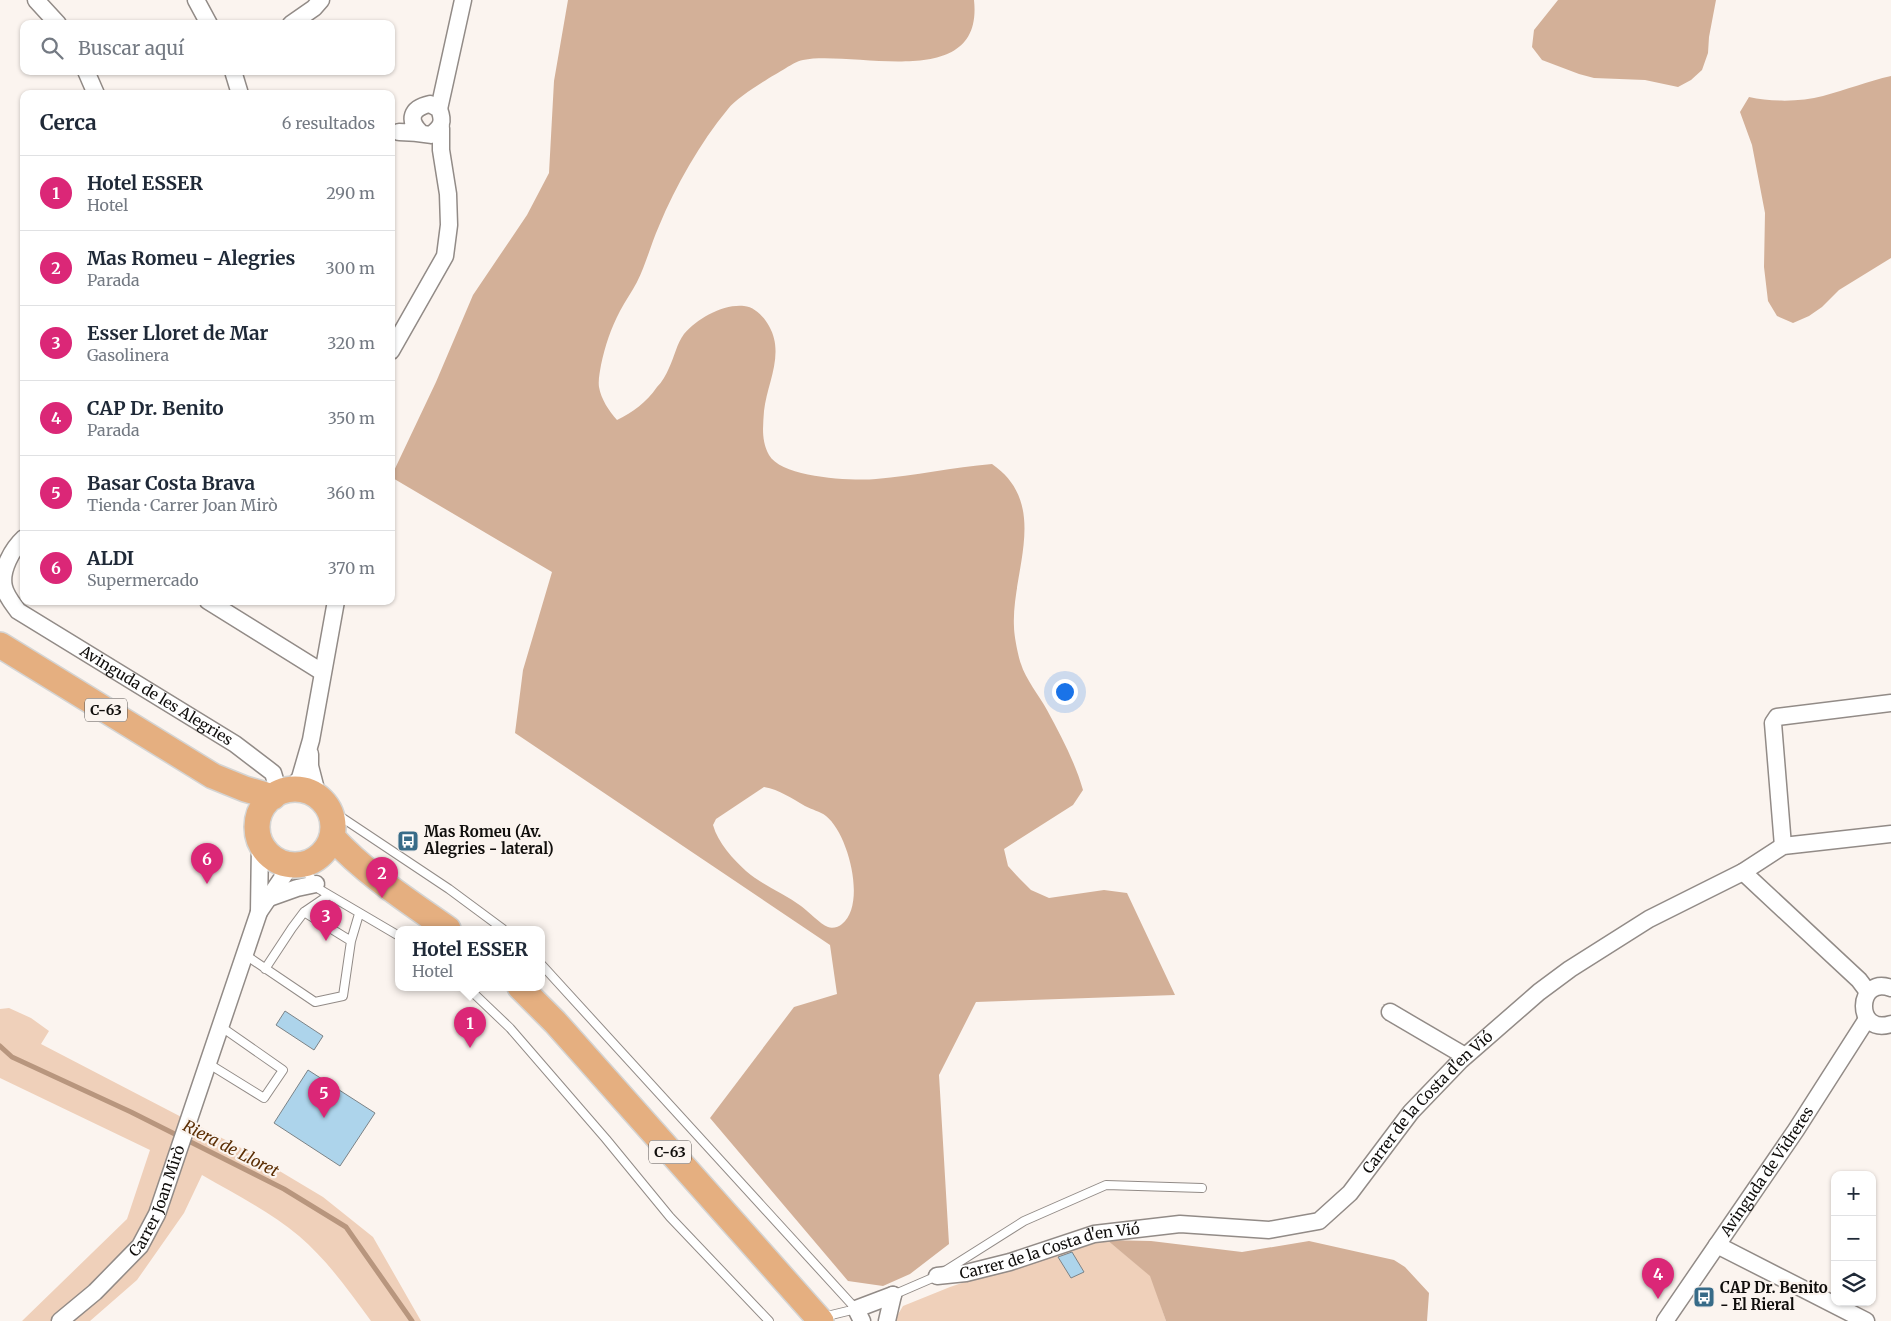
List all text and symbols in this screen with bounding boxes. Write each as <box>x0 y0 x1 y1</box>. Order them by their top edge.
search box <box>20 20 395 75</box>
icon: search <box>38 34 66 62</box>
text: Buscar aquí <box>78 36 184 60</box>
text: Cerca <box>40 109 97 136</box>
text: 6 resultados <box>282 113 375 133</box>
text: Hotel ESSER <box>87 171 203 195</box>
text: 1 <box>52 183 60 203</box>
text: 290 m <box>326 183 375 203</box>
text: Hotel <box>87 195 128 215</box>
text: Mas Romeu - Alegries <box>87 246 295 270</box>
text: 2 <box>51 258 61 278</box>
text: 300 m <box>326 258 375 278</box>
text: Parada <box>87 270 140 290</box>
text: Esser Lloret de Mar <box>87 321 268 345</box>
text: 3 <box>51 333 61 353</box>
text: 320 m <box>327 333 375 353</box>
text: Gasolinera <box>87 345 169 365</box>
text: CAP Dr. Benito <box>87 396 224 420</box>
text: 4 <box>51 408 61 428</box>
text: 350 m <box>328 408 375 428</box>
text: Parada <box>87 420 140 440</box>
text: Basar Costa Brava <box>87 471 255 495</box>
text: 5 <box>51 483 61 503</box>
text: 360 m <box>326 483 375 503</box>
text: Tienda · Carrer Joan Mirò <box>87 495 278 515</box>
text: ALDI <box>87 546 134 570</box>
text: 6 <box>51 558 61 578</box>
text: 370 m <box>328 558 375 578</box>
text: Supermercado <box>87 570 199 590</box>
street label: Avinguda de les Alegries <box>76 641 236 749</box>
your location <box>1052 679 1078 705</box>
road number: C-63 <box>85 698 127 722</box>
place label: Mas Romeu (Av. Alegries - lateral) <box>423 822 554 858</box>
bus stop icon: Mas Romeu (Av. Alegries - lateral) <box>396 829 420 853</box>
pin: 6 <box>191 843 223 884</box>
pin: 2 <box>366 857 398 898</box>
pin: 3 <box>310 900 342 941</box>
popup <box>395 926 545 991</box>
text: Hotel ESSER <box>412 937 528 961</box>
text: Hotel <box>412 961 453 981</box>
pin: 1 <box>454 1007 486 1048</box>
street label: Carrer de la Costa d'en Vió <box>1358 1027 1497 1177</box>
pin: 5 <box>308 1077 340 1118</box>
street label: Avinguda de Vidreres <box>1715 1103 1817 1240</box>
water label: Riera de Lloret <box>180 1115 283 1181</box>
road number: C-63 <box>649 1140 691 1164</box>
street label: Carrer Joan Mirò <box>125 1142 189 1261</box>
map controls <box>1831 1171 1876 1306</box>
button: + <box>1831 1171 1876 1216</box>
button: − <box>1831 1216 1876 1261</box>
street label: Carrer de la Costa d'en Vió <box>959 1219 1141 1283</box>
pin: 4 <box>1642 1258 1674 1299</box>
button: layers <box>1831 1261 1876 1306</box>
place label: CAP Dr. Benito - El Rieral <box>1720 1278 1828 1314</box>
bus stop icon: CAP Dr. Benito - El Rieral <box>1692 1285 1716 1309</box>

